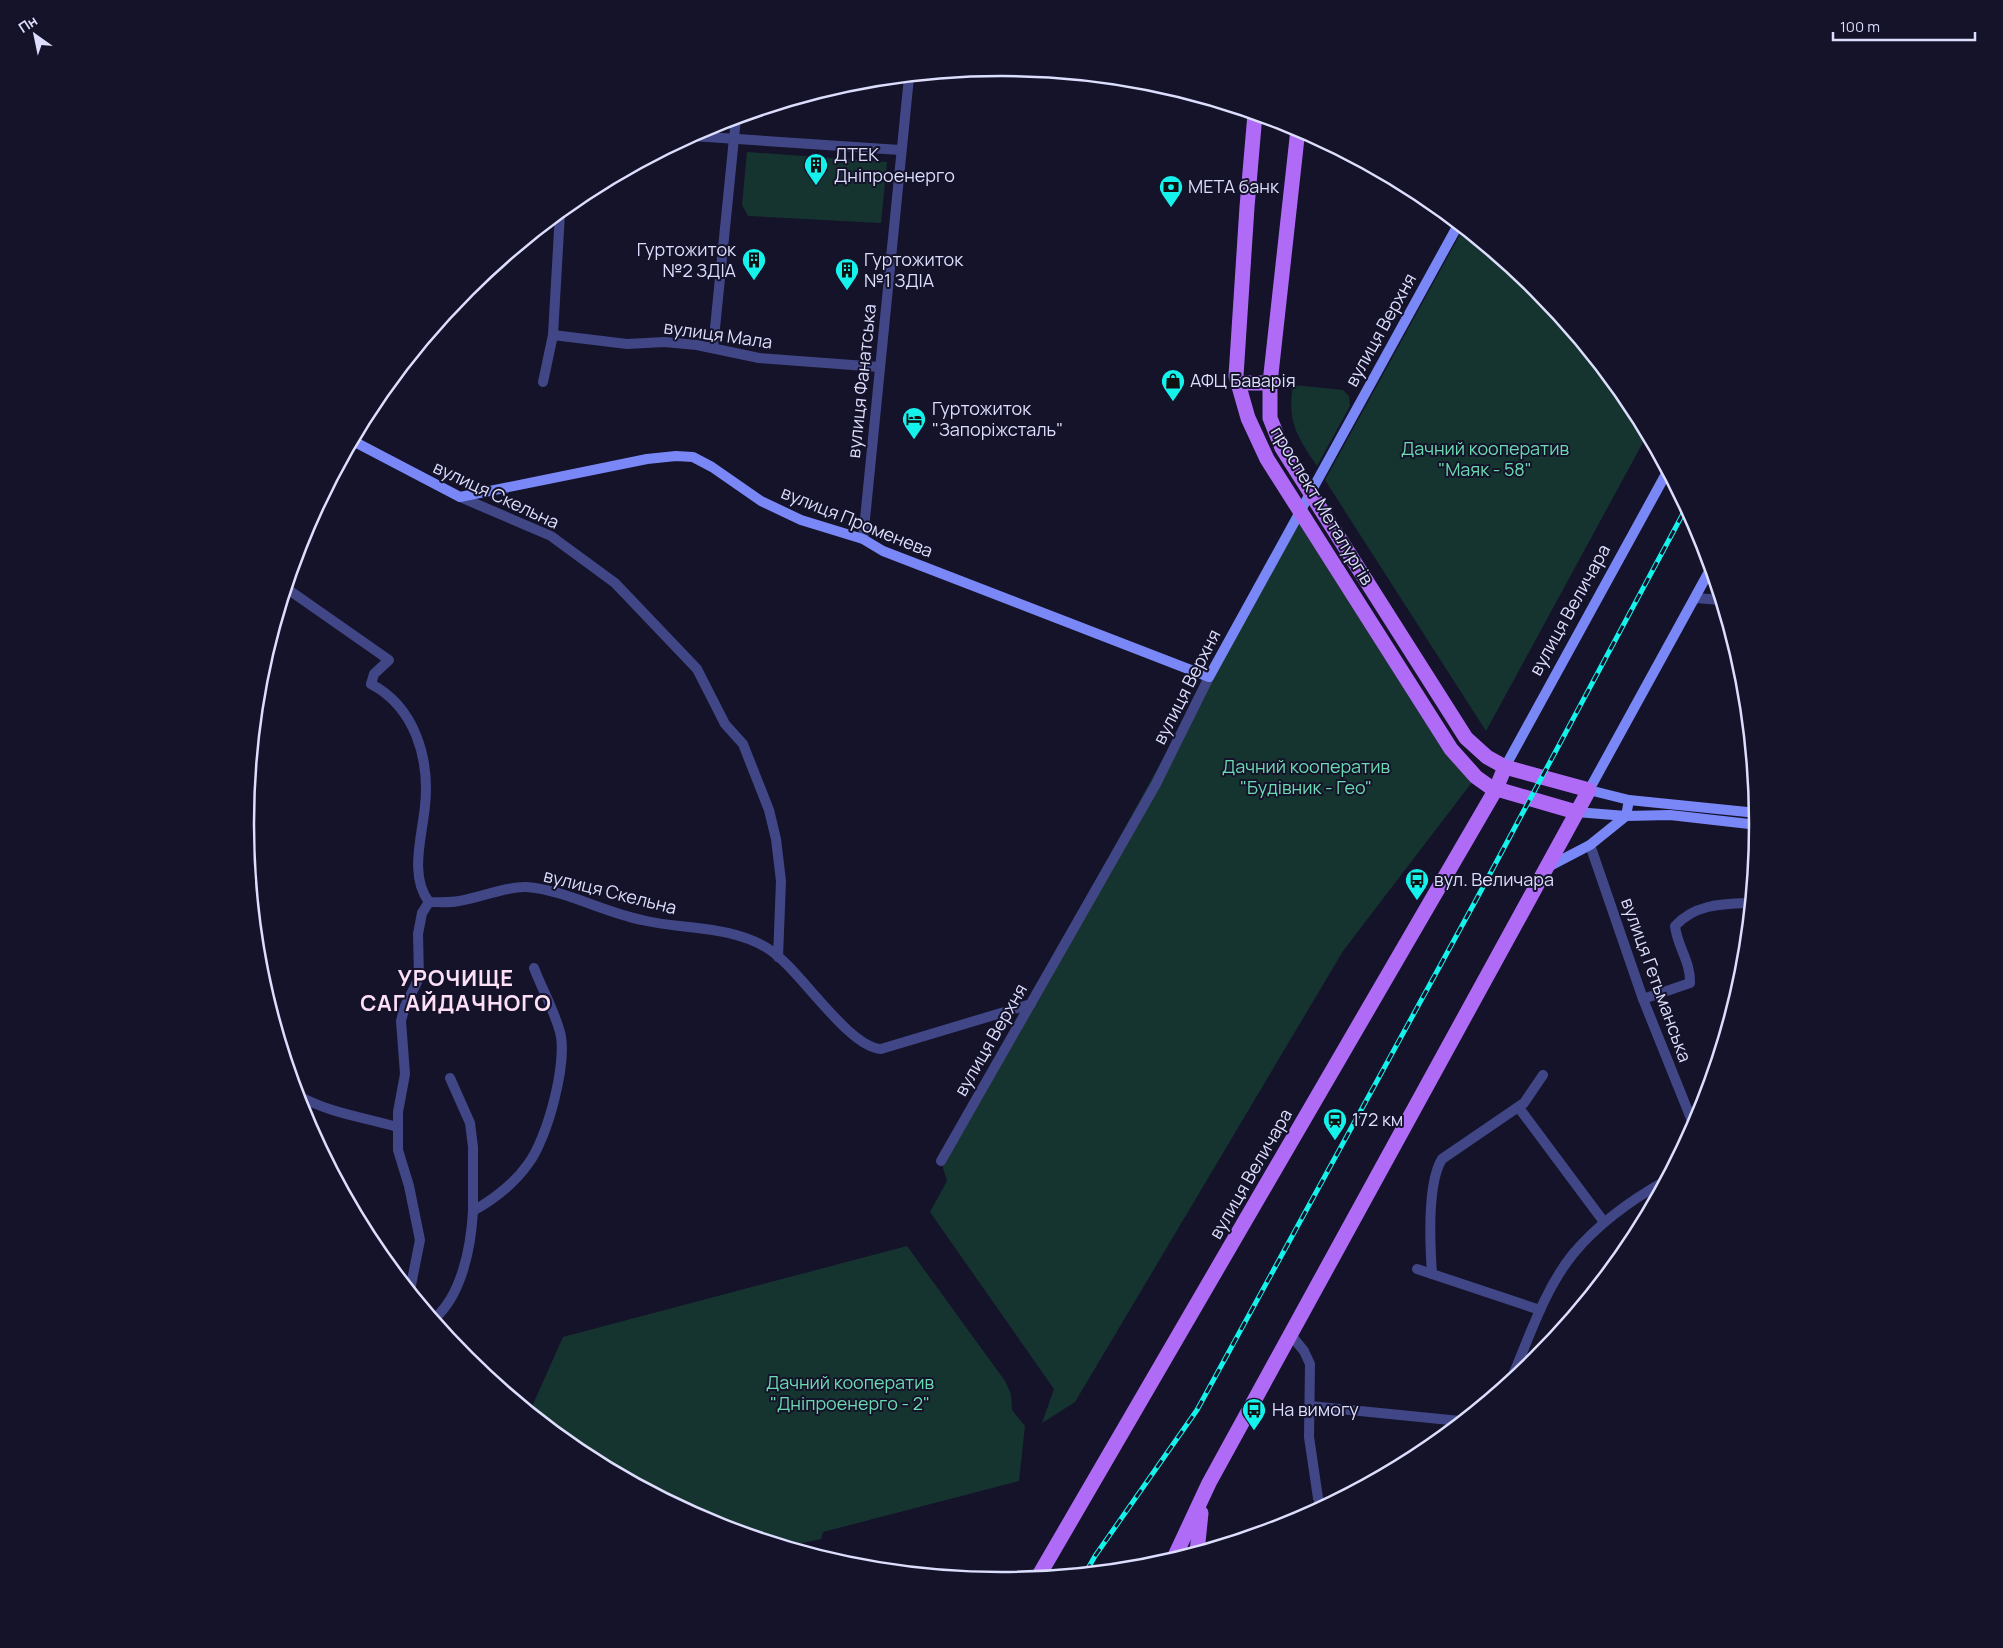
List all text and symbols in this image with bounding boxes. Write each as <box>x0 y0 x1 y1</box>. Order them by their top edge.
north arrow <box>10 10 60 60</box>
scale bar <box>1833 10 1976 42</box>
text: Пн <box>15 11 41 37</box>
text: 100 m <box>1840 16 1880 37</box>
place label: ДТЕК Дніпроенерго <box>834 142 955 187</box>
building icon: ДТЕК Дніпроенерго <box>803 152 829 186</box>
bank icon: МЕТА банк <box>1158 174 1184 208</box>
place label: МЕТА банк <box>1188 174 1280 198</box>
place label: Гуртожиток №2 ЗДІА <box>637 237 737 282</box>
building icon: Гуртожиток №2 ЗДІА <box>741 247 767 281</box>
place label: Гуртожиток №1 ЗДІА <box>864 247 964 292</box>
building icon: Гуртожиток №1 ЗДІА <box>834 257 860 291</box>
street label: вулиця Верхня <box>1339 269 1421 390</box>
street label: вулиця Фанатська <box>841 303 881 459</box>
street label: вулиця Мала <box>662 315 774 354</box>
shop icon: АФЦ Баварiя <box>1160 368 1186 402</box>
place label: АФЦ Баварiя <box>1190 368 1296 392</box>
place label: Гуртожиток "Запоріжсталь" <box>932 396 1063 441</box>
hotel icon: Гуртожиток "Запоріжсталь" <box>901 406 927 440</box>
street label: проспект Металургів <box>1266 422 1380 590</box>
park label: Дачний кооператив "Маяк - 58" <box>1401 436 1569 481</box>
street label: вулиця Скельна <box>430 454 563 534</box>
street label: вулиця Променева <box>778 480 937 562</box>
street label: вулиця Величара <box>1523 540 1615 679</box>
street label: вулиця Верхня <box>1147 625 1225 748</box>
park label: Дачний кооператив "Будівник - Гео" <box>1222 754 1390 799</box>
street label: вулиця Скельна <box>541 863 679 919</box>
bus stop icon: вул. Величара <box>1404 867 1430 901</box>
place label: вул. Величара <box>1434 867 1554 891</box>
street label: вулиця Гетьманська <box>1616 894 1698 1065</box>
district label: УРОЧИЩЕ САГАЙДАЧНОГО <box>360 963 552 1018</box>
street label: вулиця Верхня <box>948 979 1032 1100</box>
street label: вулиця Величара <box>1203 1104 1297 1243</box>
station icon: 172 км <box>1322 1107 1348 1141</box>
place label: 172 км <box>1352 1107 1403 1131</box>
park label: Дачний кооператив "Дніпроенерго - 2" <box>766 1370 934 1415</box>
bus stop icon: На вимогу <box>1241 1397 1267 1431</box>
place label: На вимогу <box>1272 1397 1359 1421</box>

